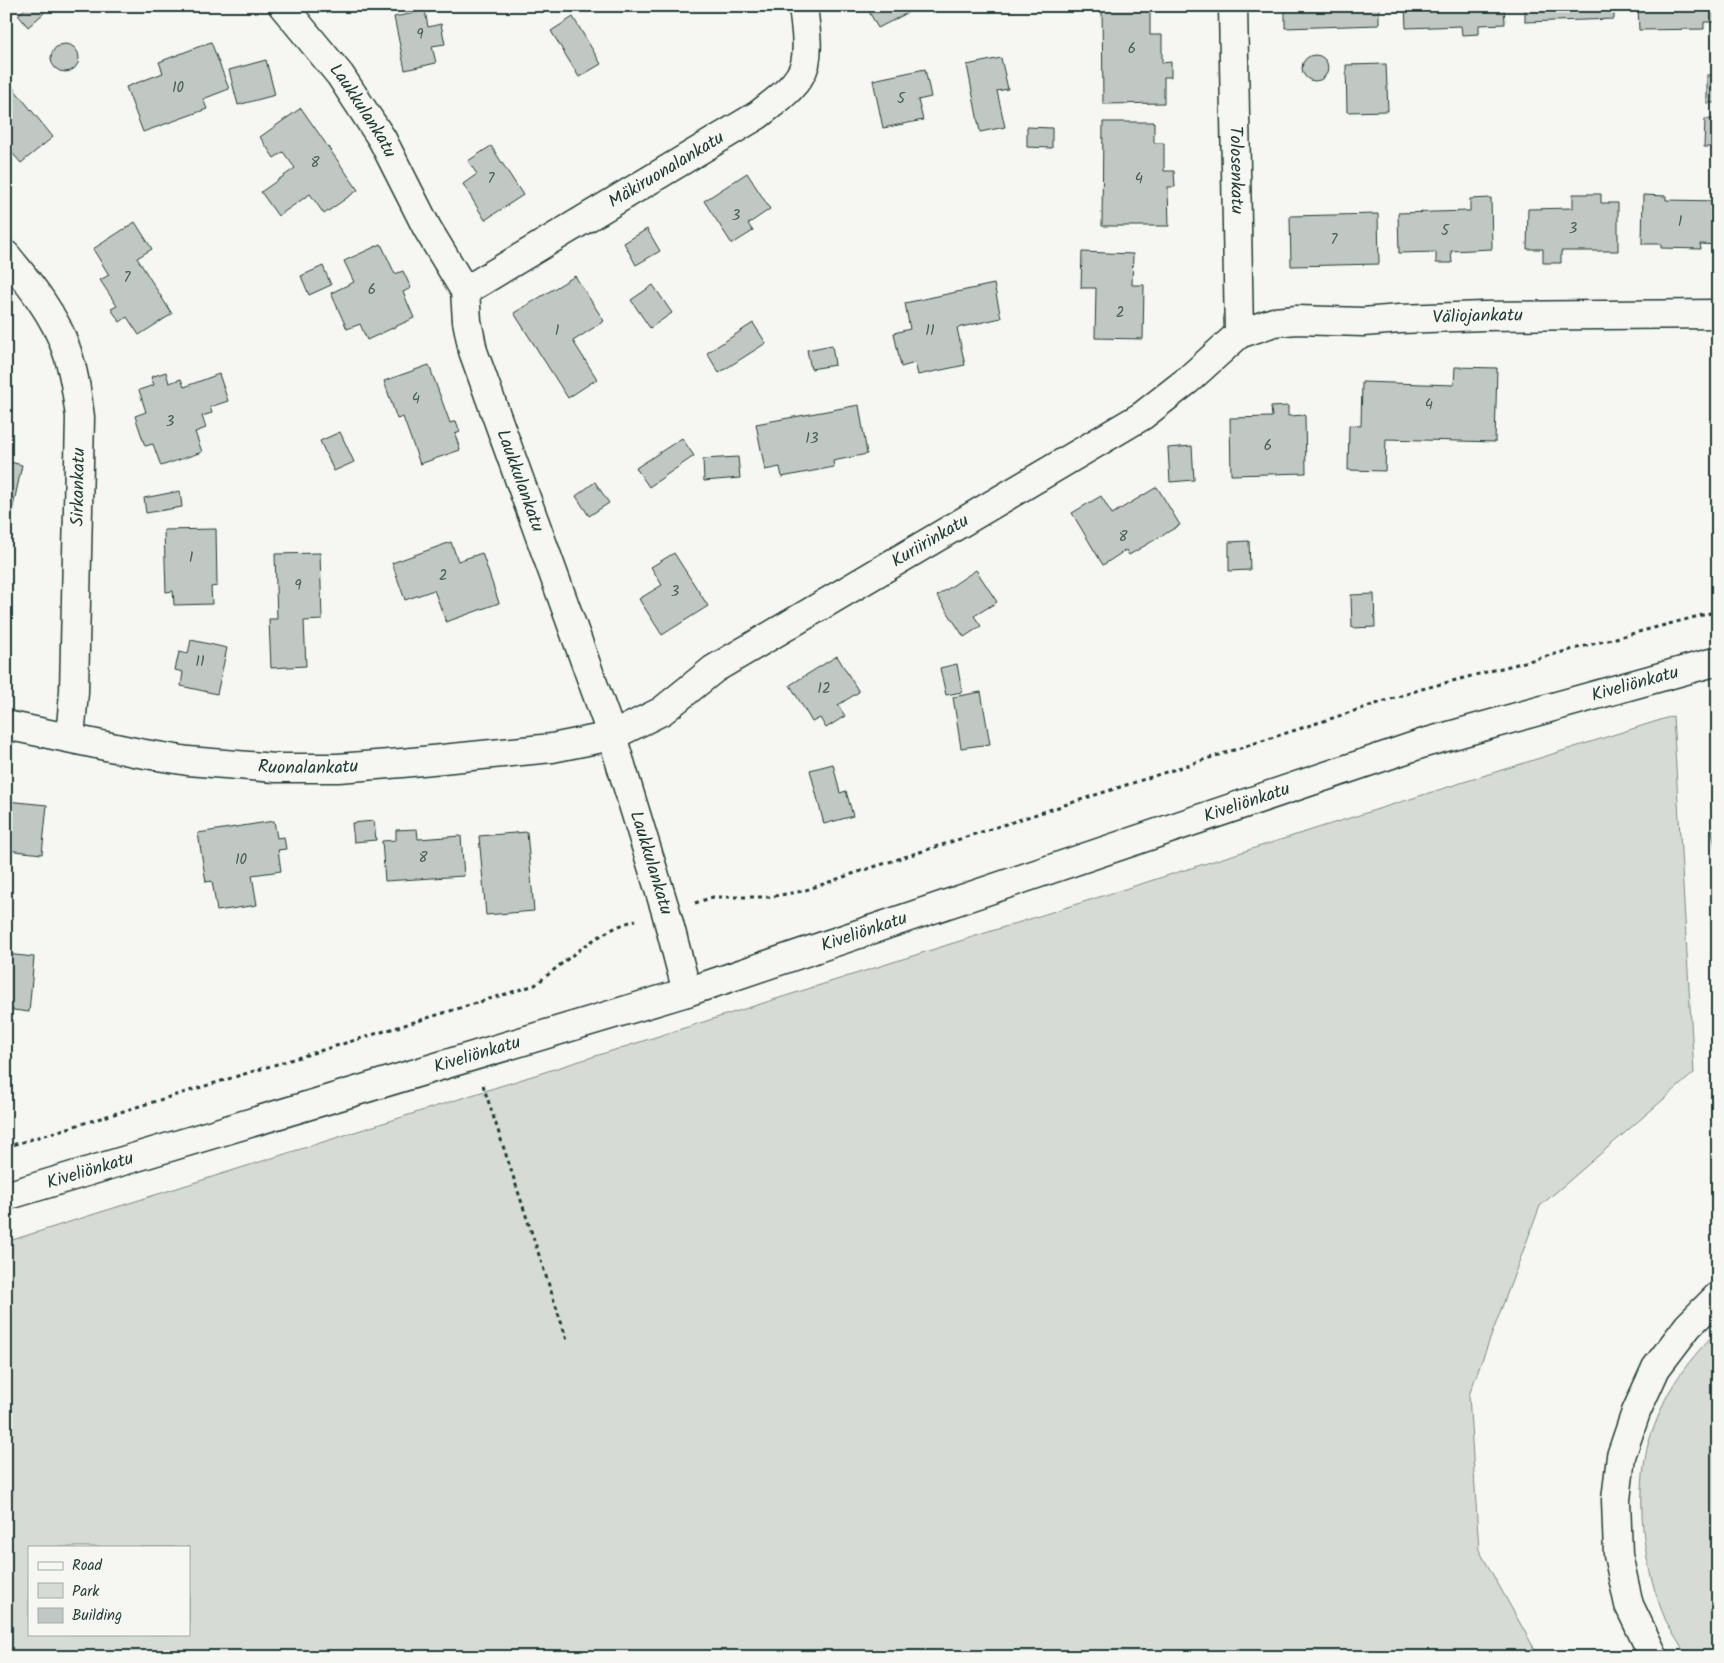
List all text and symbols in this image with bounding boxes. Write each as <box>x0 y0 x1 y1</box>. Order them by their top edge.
house number: 9 <box>416 23 424 47</box>
house number: 6 <box>1128 37 1136 61</box>
street label: Laukkulankatu <box>322 57 404 163</box>
house number: 10 <box>172 76 185 100</box>
house number: 5 <box>897 87 906 111</box>
street label: Mäkiruonalankatu <box>603 124 730 216</box>
street label: Tolosenkatu <box>1221 126 1251 215</box>
house number: 8 <box>310 151 320 175</box>
house number: 7 <box>488 167 496 191</box>
house number: 4 <box>1135 167 1143 191</box>
house number: 3 <box>732 204 741 228</box>
house number: 1 <box>1678 210 1683 234</box>
house number: 3 <box>1569 217 1578 241</box>
house number: 5 <box>1441 219 1450 243</box>
house number: 7 <box>1331 228 1339 252</box>
house number: 7 <box>124 266 132 290</box>
house number: 6 <box>368 278 376 302</box>
house number: 2 <box>1116 301 1124 325</box>
street label: Väliojankatu <box>1432 301 1523 332</box>
house number: 1 <box>555 319 560 343</box>
house number: 11 <box>925 319 935 343</box>
house number: 4 <box>412 387 420 411</box>
house number: 4 <box>1425 393 1433 417</box>
house number: 3 <box>166 410 175 434</box>
street label: Laukkulankatu <box>488 425 552 537</box>
house number: 13 <box>805 427 819 451</box>
house number: 6 <box>1264 434 1272 458</box>
street label: Sirkankatu <box>64 447 94 527</box>
street label: Kuriirinkatu <box>886 507 975 576</box>
house number: 8 <box>1118 525 1128 549</box>
house number: 1 <box>189 546 194 570</box>
house number: 2 <box>439 564 447 588</box>
house number: 9 <box>294 574 302 598</box>
house number: 3 <box>671 580 680 604</box>
house number: 11 <box>195 650 205 674</box>
street label: Kiveliönkatu <box>1588 658 1683 710</box>
house number: 12 <box>817 677 831 701</box>
street label: Ruonalankatu <box>257 752 360 783</box>
street label: Kiveliönkatu <box>1200 775 1294 831</box>
street label: Laukkulankatu <box>621 807 681 919</box>
house number: 8 <box>418 846 428 870</box>
house number: 10 <box>235 848 248 872</box>
street label: Kiveliönkatu <box>817 904 912 960</box>
street label: Kiveliönkatu <box>430 1028 525 1082</box>
street label: Kiveliönkatu <box>43 1144 138 1198</box>
legend <box>28 1546 190 1636</box>
text: Road <box>72 1554 103 1578</box>
text: Park <box>72 1580 100 1604</box>
text: Building <box>72 1604 122 1628</box>

